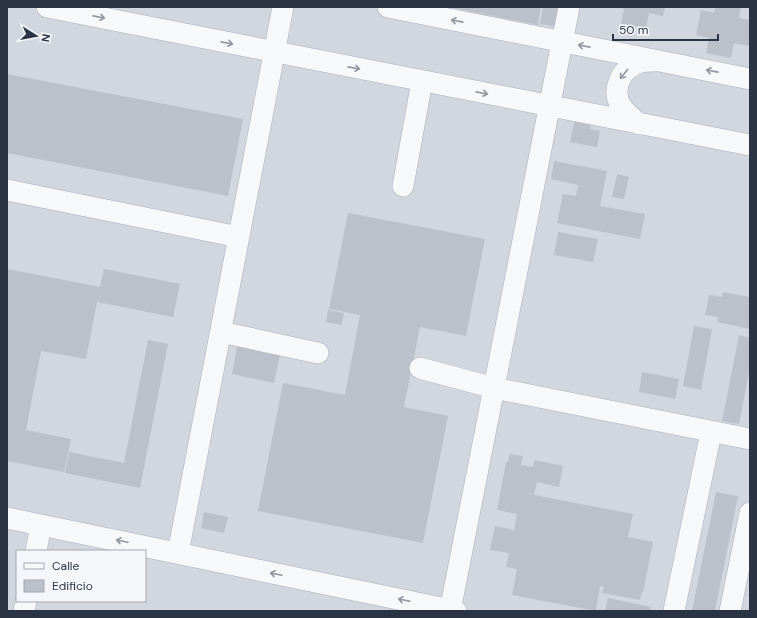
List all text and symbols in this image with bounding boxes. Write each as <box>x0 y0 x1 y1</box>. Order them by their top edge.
one-way arrow <box>92 14 105 22</box>
north arrow <box>16 16 56 56</box>
one-way arrow <box>451 16 464 24</box>
scale bar <box>613 16 718 42</box>
text: 50 m <box>619 22 648 38</box>
text: N <box>38 33 53 43</box>
one-way arrow <box>220 39 233 47</box>
one-way arrow <box>578 41 591 49</box>
one-way arrow <box>347 64 360 72</box>
one-way arrow <box>706 67 719 75</box>
one-way arrow <box>620 69 628 80</box>
one-way arrow <box>475 89 488 97</box>
one-way arrow <box>116 537 129 545</box>
legend <box>16 550 146 602</box>
text: Calle <box>52 558 79 574</box>
one-way arrow <box>270 569 283 577</box>
text: Edificio <box>52 578 93 594</box>
one-way arrow <box>398 596 411 604</box>

